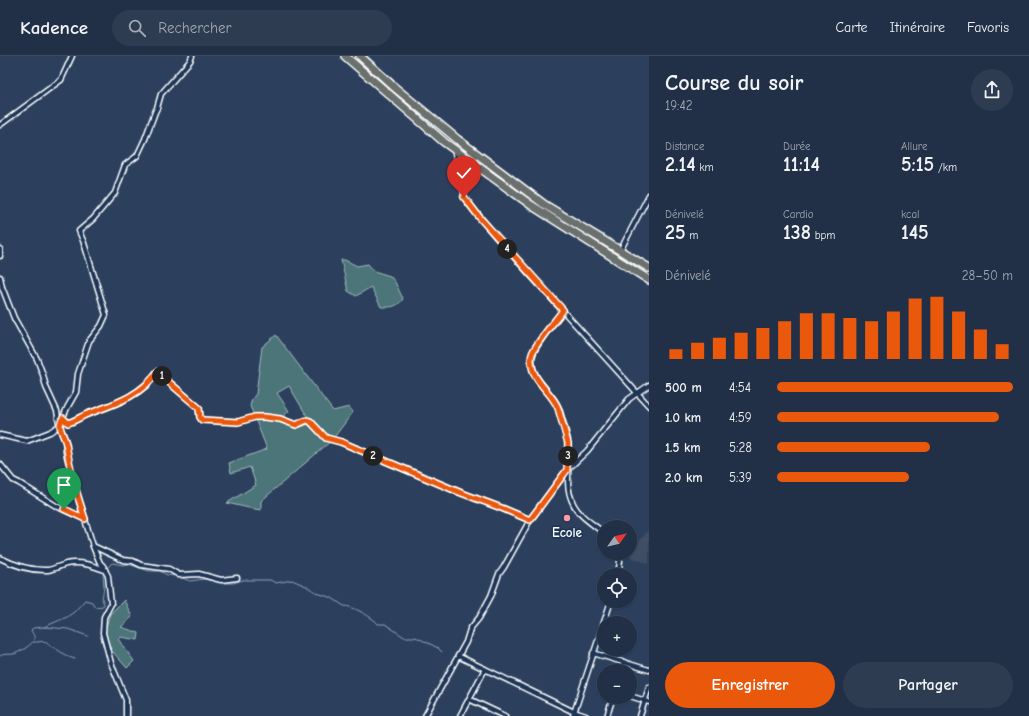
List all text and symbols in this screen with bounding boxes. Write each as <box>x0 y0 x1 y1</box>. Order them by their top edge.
search box <box>112 10 392 46</box>
text: Kadence <box>20 17 88 39</box>
icon: search <box>126 17 148 39</box>
text: Rechercher <box>158 19 232 37</box>
text: Carte <box>836 19 868 36</box>
text: Itinéraire <box>890 19 945 36</box>
text: Favoris <box>967 19 1009 36</box>
button: share <box>971 69 1013 111</box>
text: Course du soir <box>665 70 804 96</box>
text: 19:42 <box>665 98 693 113</box>
text: Distance <box>665 140 704 153</box>
text: Durée <box>783 140 811 153</box>
text: Allure <box>901 140 928 153</box>
text: 2.14 <box>665 153 696 176</box>
text: 11:14 <box>783 153 820 176</box>
text: 5:15 <box>901 153 934 176</box>
pin <box>447 156 481 197</box>
text: km <box>696 161 714 174</box>
text: /km <box>934 161 957 174</box>
icon: check <box>453 162 475 184</box>
text: Dénivelé <box>665 208 704 221</box>
text: Cardio <box>783 208 814 221</box>
text: kcal <box>901 208 919 221</box>
text: 25 <box>665 221 686 244</box>
text: 138 <box>783 221 811 244</box>
text: 145 <box>901 221 929 244</box>
text: m <box>686 229 698 242</box>
text: bpm <box>811 229 835 242</box>
pin: 4 <box>497 239 517 259</box>
text: 4 <box>504 242 510 255</box>
text: Dénivelé <box>665 268 711 283</box>
text: 28–50 m <box>962 268 1013 283</box>
pin: 1 <box>152 366 172 386</box>
text: 1 <box>160 369 164 382</box>
text: 500 m <box>665 380 702 395</box>
text: 4:54 <box>729 380 751 395</box>
text: 1.0 km <box>665 410 701 425</box>
text: 4:59 <box>729 410 752 425</box>
text: 1.5 km <box>665 440 701 455</box>
text: 5:28 <box>729 440 752 455</box>
pin: 2 <box>363 446 383 466</box>
pin: 3 <box>558 446 578 466</box>
text: 2 <box>370 449 376 462</box>
text: 3 <box>565 449 571 462</box>
pin <box>47 468 81 509</box>
text: 2.0 km <box>665 470 703 485</box>
text: 5:39 <box>729 470 752 485</box>
icon: arrive <box>53 474 75 496</box>
marker: Ecole <box>562 513 572 523</box>
north arrow <box>597 520 637 560</box>
map controls <box>597 520 637 704</box>
place label: Ecole <box>552 525 583 540</box>
button: locate <box>597 568 637 608</box>
button: + <box>597 616 637 656</box>
button: Enregistrer <box>665 662 835 708</box>
button: Partager <box>843 662 1013 708</box>
button: − <box>597 664 637 704</box>

